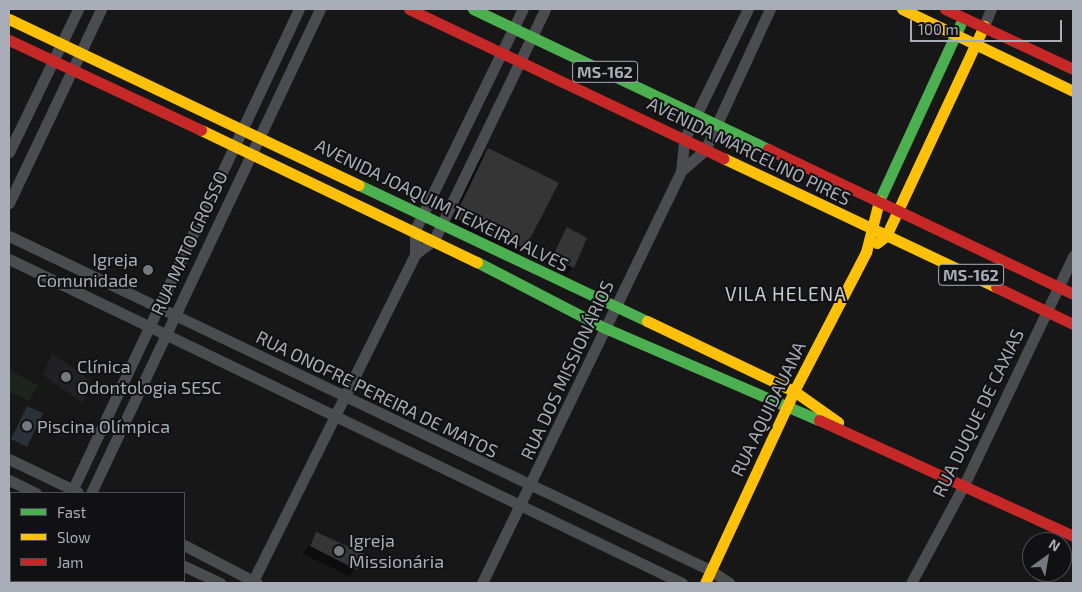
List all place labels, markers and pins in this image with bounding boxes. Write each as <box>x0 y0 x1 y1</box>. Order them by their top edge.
place label: Igreja Comunidade <box>36 249 138 292</box>
marker: Igreja Comunidade <box>142 264 154 276</box>
place label: Clínica Odontologia SESC <box>77 356 222 398</box>
marker: Clínica Odontologia SESC <box>59 370 73 384</box>
place label: Piscina Olímpica <box>37 415 170 437</box>
marker: Piscina Olímpica <box>21 420 33 432</box>
place label: Igreja Missionária <box>349 530 444 572</box>
marker: Igreja Missionária <box>333 545 345 557</box>

